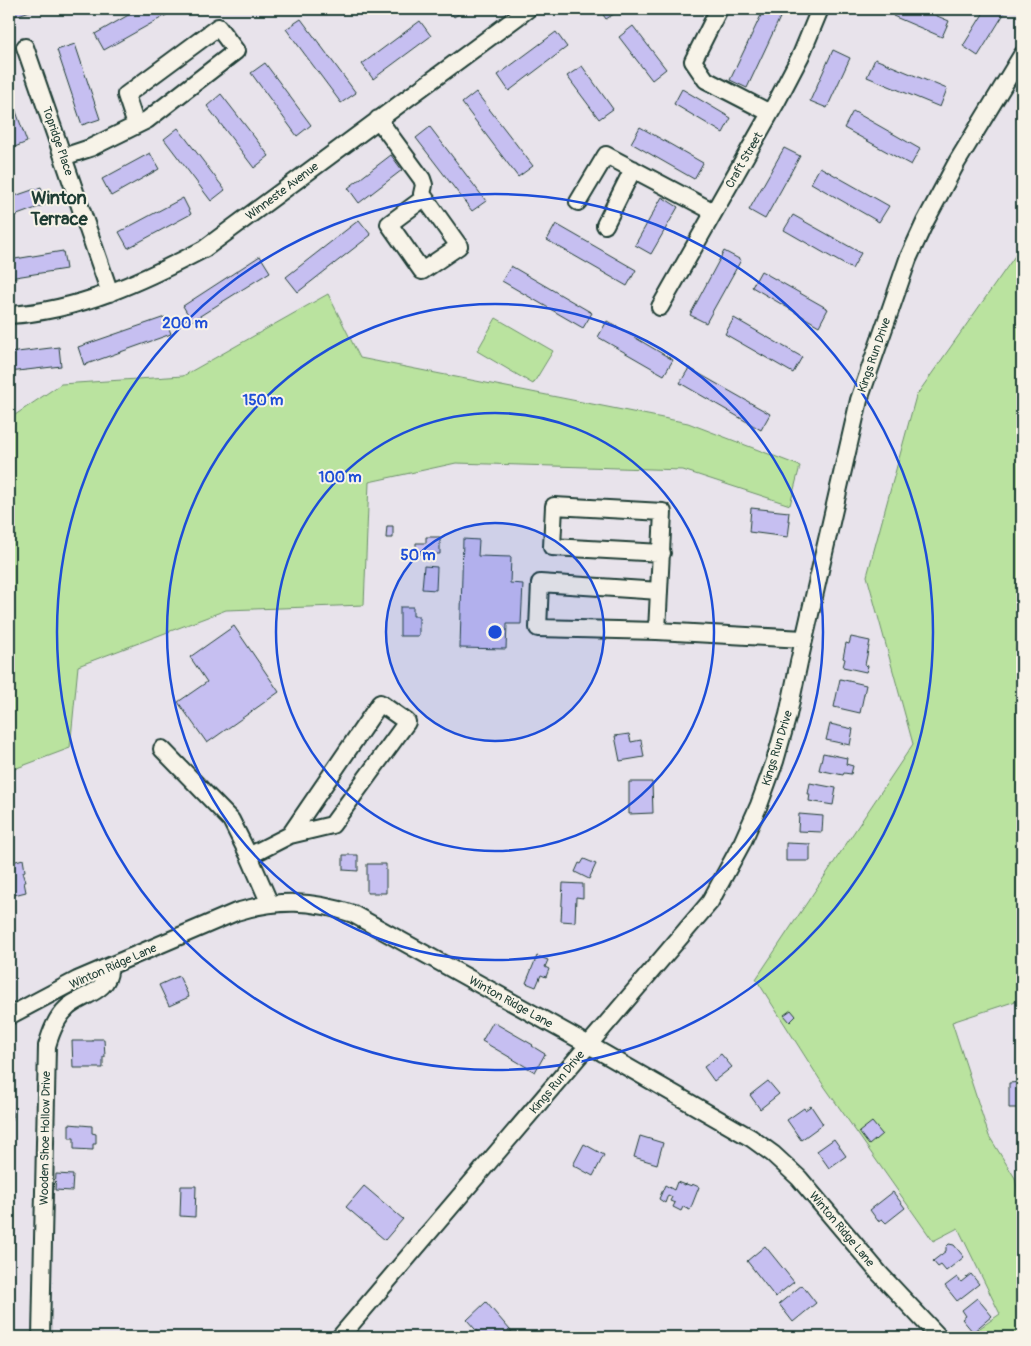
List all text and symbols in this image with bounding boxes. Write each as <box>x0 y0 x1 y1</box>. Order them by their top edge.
street label: Topridge Place <box>39 105 76 178</box>
street label: Craft Street <box>722 129 767 191</box>
street label: Winneste Avenue <box>243 159 322 224</box>
district label: Winton Terrace <box>29 187 89 231</box>
text: 200 m <box>162 314 208 333</box>
street label: Kings Run Drive <box>855 316 894 395</box>
text: 150 m <box>243 391 283 410</box>
text: 100 m <box>319 468 361 487</box>
text: 50 m <box>401 546 435 565</box>
centre of rings <box>486 623 504 641</box>
street label: Kings Run Drive <box>759 709 796 788</box>
street label: Winton Ridge Lane <box>67 941 159 992</box>
street label: Winton Ridge Lane <box>466 973 555 1032</box>
street label: Kings Run Drive <box>527 1048 588 1117</box>
street label: Wooden Shoe Hollow Drive <box>37 1071 54 1205</box>
street label: Winton Ridge Lane <box>806 1189 878 1270</box>

